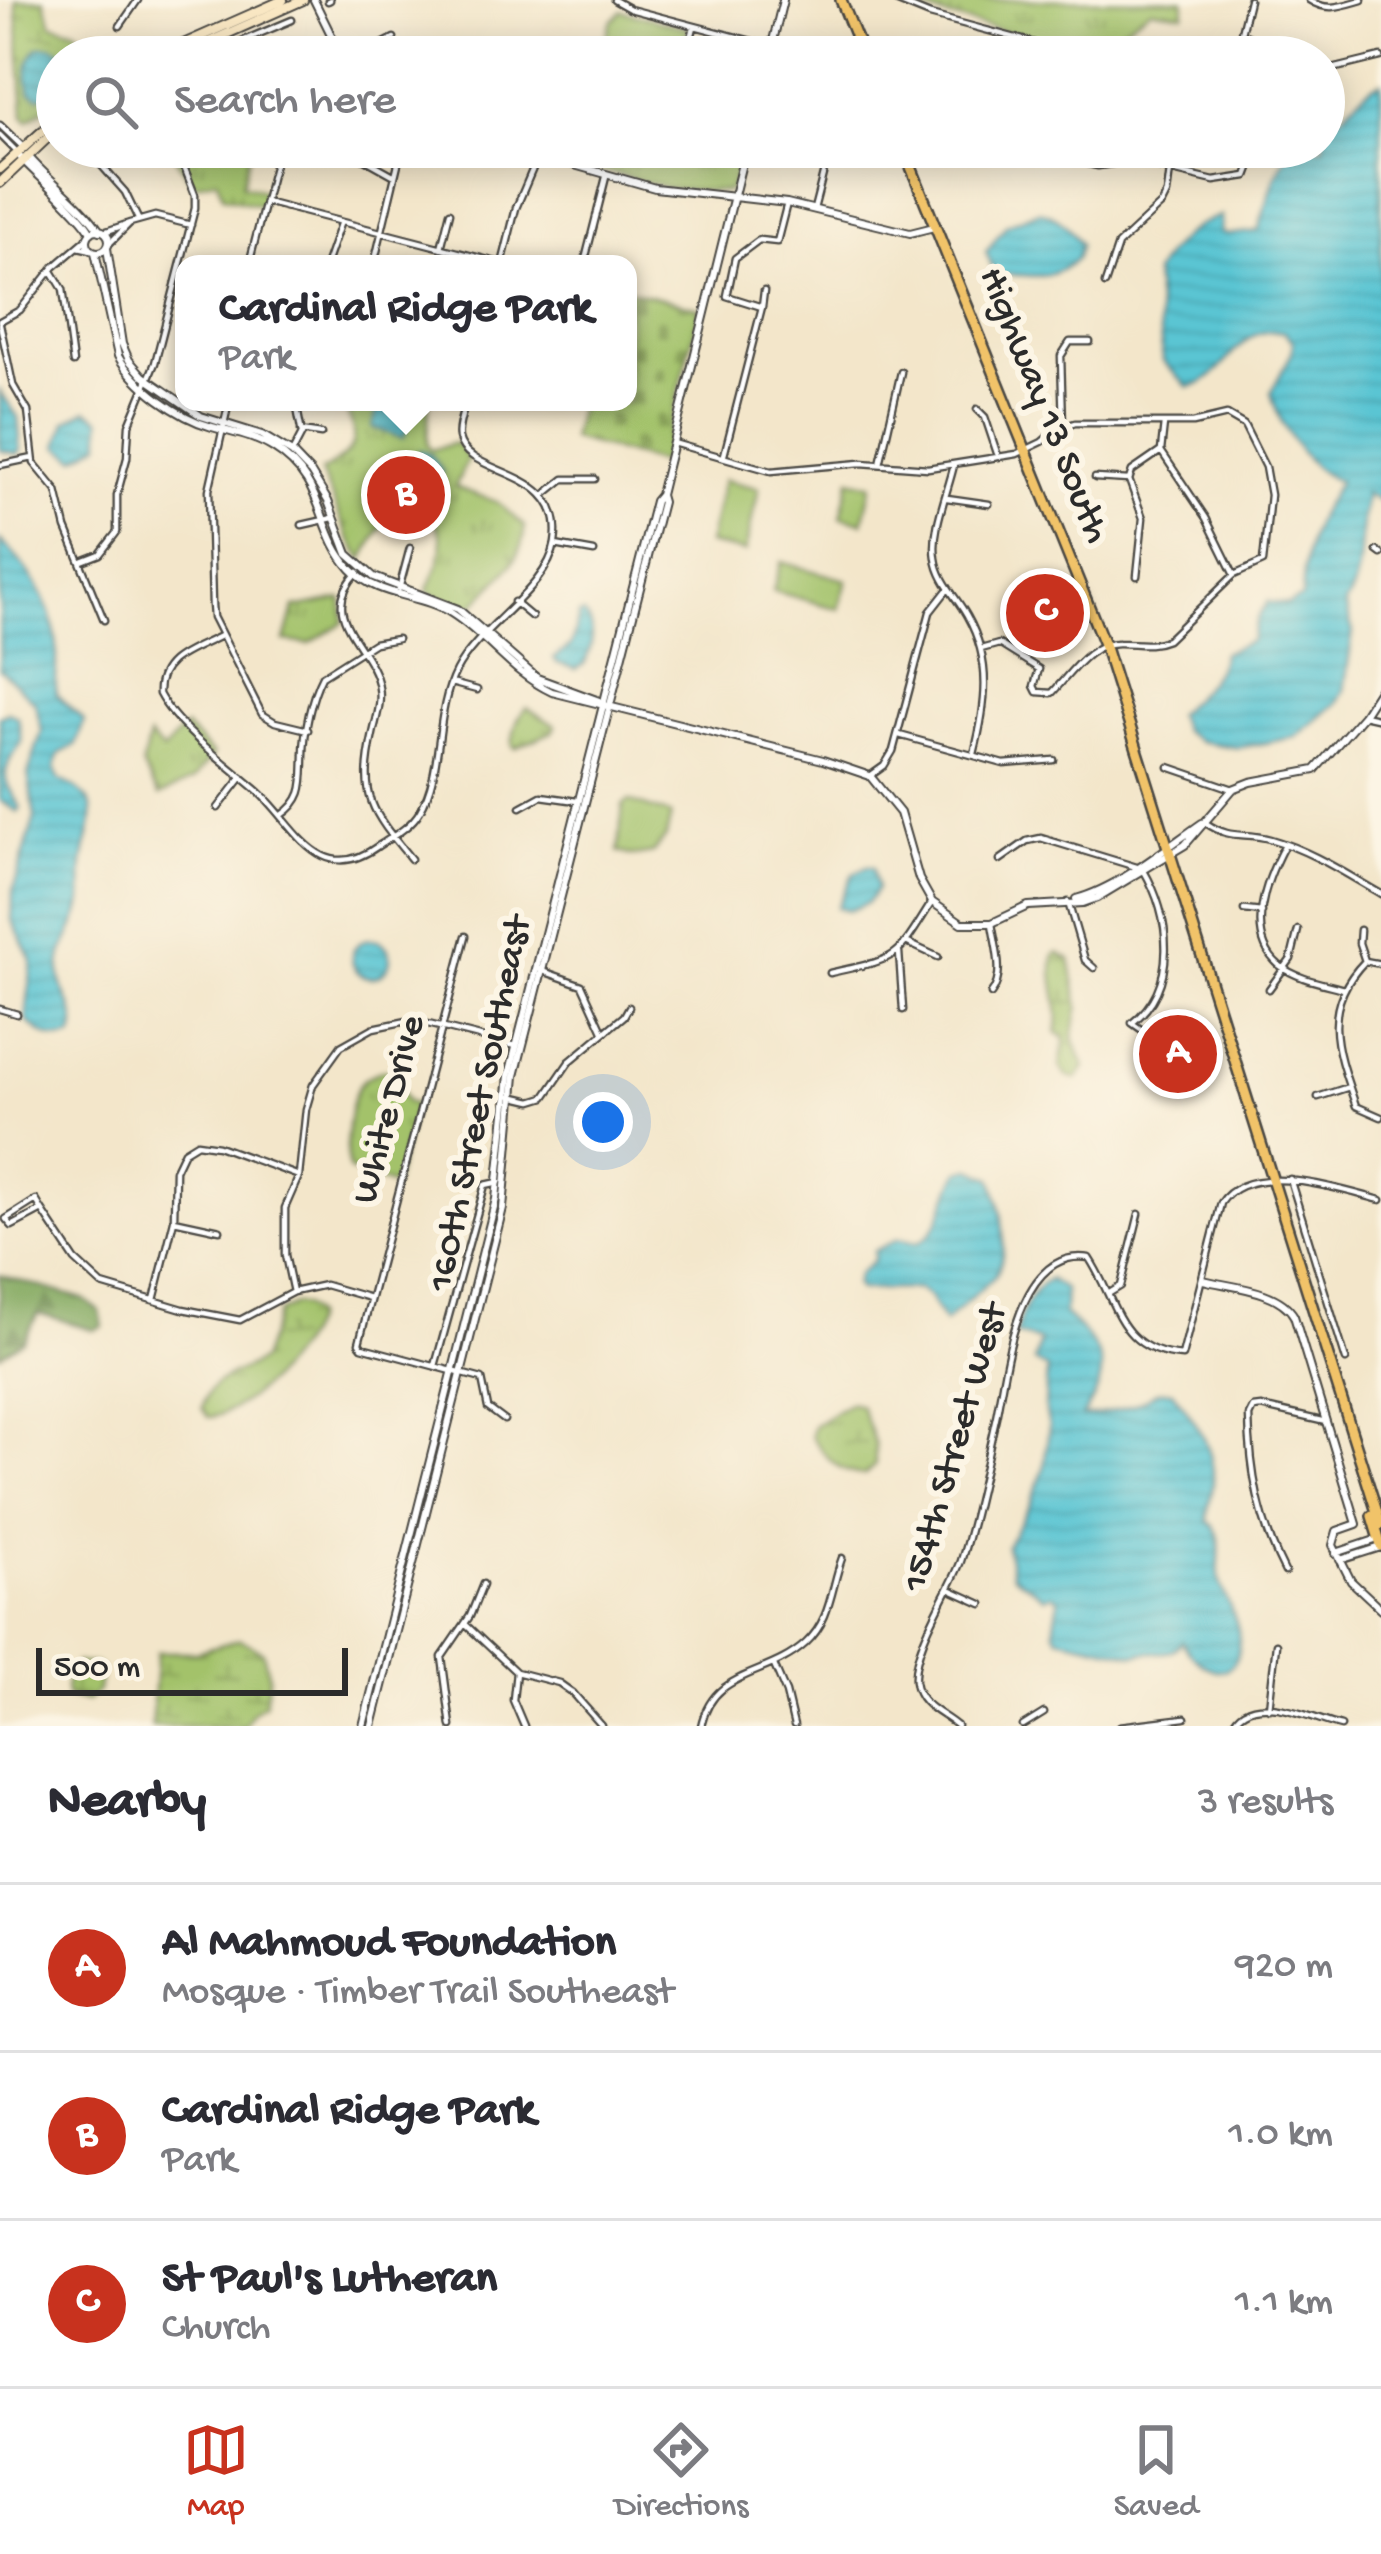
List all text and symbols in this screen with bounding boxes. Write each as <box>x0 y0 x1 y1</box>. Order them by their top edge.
search box <box>36 36 1345 168</box>
icon: search <box>78 69 144 135</box>
text: Search here <box>174 76 396 129</box>
popup <box>175 255 637 411</box>
street label: Highway 13 South <box>966 262 1118 550</box>
text: Cardinal Ridge Park <box>219 284 593 337</box>
text: Park <box>219 337 294 383</box>
pin: B <box>367 450 445 540</box>
pin: C <box>1006 568 1084 658</box>
street label: 160th Street Southeast <box>420 909 545 1297</box>
pin: A <box>1139 1009 1217 1099</box>
street label: White Drive <box>344 1010 438 1209</box>
your location <box>573 1092 633 1152</box>
street label: 154th Street West <box>894 1296 1021 1598</box>
scale bar <box>36 1642 348 1695</box>
text: 500 m <box>54 1650 140 1688</box>
text: Nearby <box>48 1774 206 1834</box>
text: 3 results <box>1198 1781 1333 1827</box>
text: Al Mahmoud Foundation <box>162 1918 616 1971</box>
text: A <box>75 1945 99 1991</box>
text: 920 m <box>1235 1945 1333 1991</box>
text: Mosque · Timber Trail Southeast <box>162 1971 673 2017</box>
text: Cardinal Ridge Park <box>162 2086 535 2139</box>
text: B <box>77 2113 97 2159</box>
text: 1.0 km <box>1229 2113 1333 2159</box>
text: Park <box>162 2139 236 2185</box>
text: St Paul's Lutheran <box>162 2254 497 2307</box>
text: C <box>76 2281 98 2327</box>
text: 1.1 km <box>1235 2281 1333 2327</box>
text: Church <box>162 2307 270 2353</box>
tab: Map <box>183 2417 249 2527</box>
tab: Directions <box>614 2417 748 2527</box>
tab: Saved <box>1114 2417 1198 2527</box>

